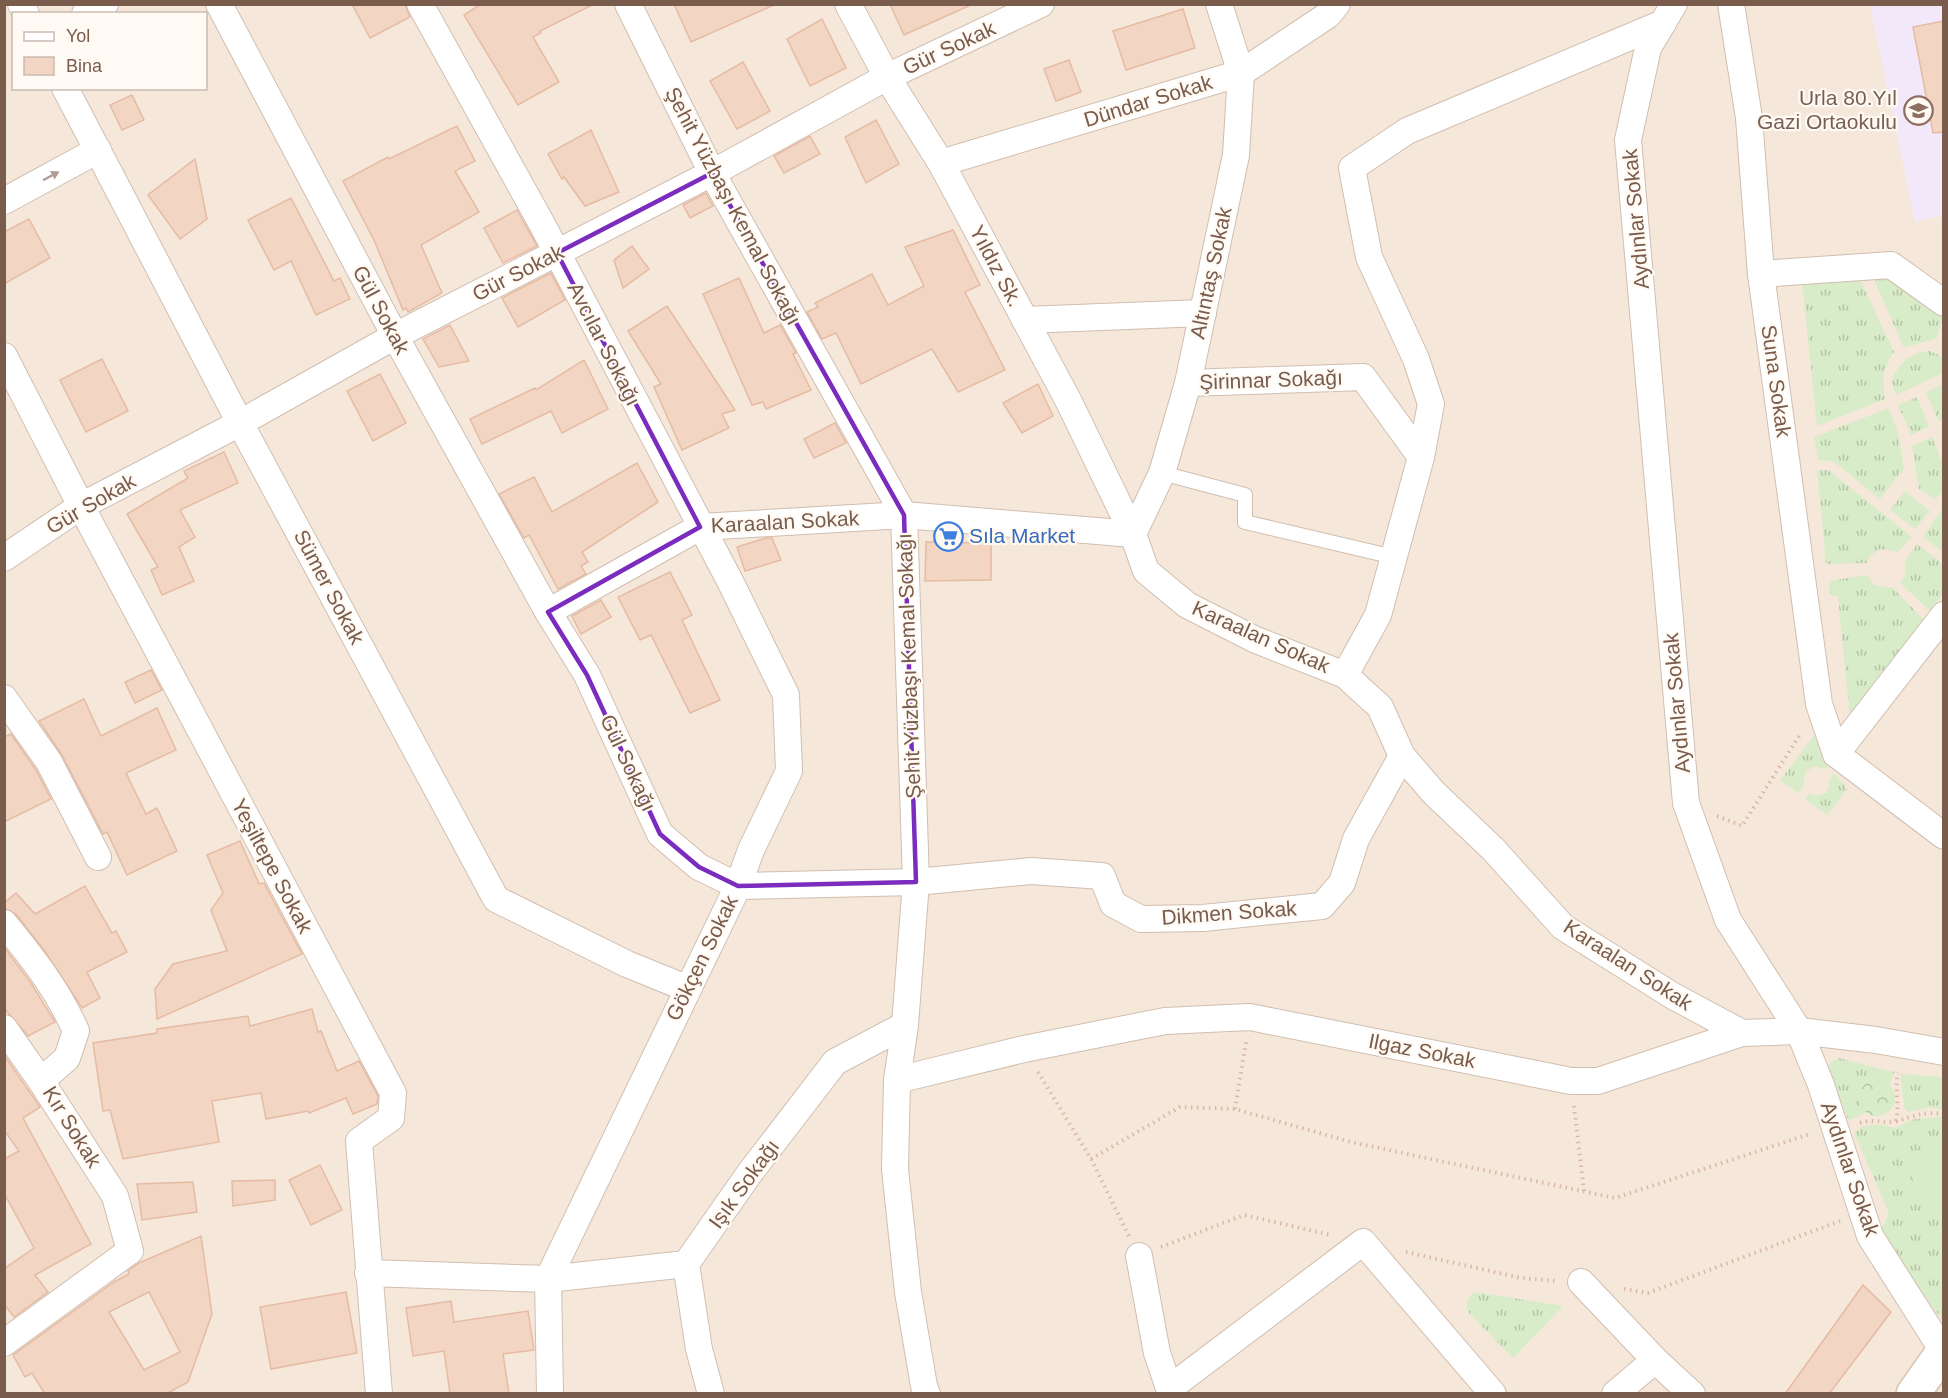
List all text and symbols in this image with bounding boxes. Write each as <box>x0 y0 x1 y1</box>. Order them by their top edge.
legend <box>12 12 207 90</box>
street label: Gür Sokak <box>899 16 999 79</box>
text: Yol <box>66 26 90 46</box>
text: Bina <box>66 56 103 76</box>
street label: Dündar Sokak <box>1081 70 1215 131</box>
street label: Şehit Yüzbaşı Kemal Sokağı <box>661 83 806 328</box>
place label: Urla 80.Yıl Gazi Ortaokulu <box>1757 86 1897 133</box>
school or university icon: Urla 80.Yıl Gazi Ortaokulu <box>1902 94 1934 126</box>
street label: Aydınlar Sokak <box>1618 147 1653 290</box>
one-way arrow <box>43 171 60 181</box>
street label: Altıntaş Sokak <box>1185 204 1236 341</box>
street label: Yıldız Sk. <box>965 221 1027 310</box>
street label: Gür Sokak <box>468 240 568 305</box>
street label: Gül Sokak <box>349 262 415 358</box>
street label: Avcılar Sokağı <box>564 278 645 409</box>
street label: Suna Sokak <box>1757 323 1796 439</box>
street label: Şirinnar Sokağı <box>1199 366 1343 393</box>
street label: Gür Sokak <box>42 469 140 538</box>
street label: Karaalan Sokak <box>710 506 860 537</box>
supermarket icon: Sıla Market <box>932 520 964 552</box>
place label: Sıla Market <box>969 524 1075 547</box>
street label: Sümer Sokak <box>290 526 369 648</box>
street label: Şehit Yüzbaşı Kemal Sokağı <box>892 533 925 799</box>
street label: Karaalan Sokak <box>1189 596 1334 677</box>
street label: Aydınlar Sokak <box>1659 631 1694 774</box>
street label: Gül Sokağı <box>596 711 661 815</box>
street label: Yeşiltepe Sokak <box>227 795 318 937</box>
street label: Gökçen Sokak <box>661 891 742 1024</box>
street label: Dikmen Sokak <box>1161 896 1298 929</box>
street label: Karaalan Sokak <box>1560 915 1697 1015</box>
street label: Ilgaz Sokak <box>1367 1029 1478 1072</box>
street label: Kır Sokak <box>39 1082 107 1172</box>
street label: Aydınlar Sokak <box>1817 1099 1884 1240</box>
street label: Işık Sokağı <box>704 1135 783 1232</box>

